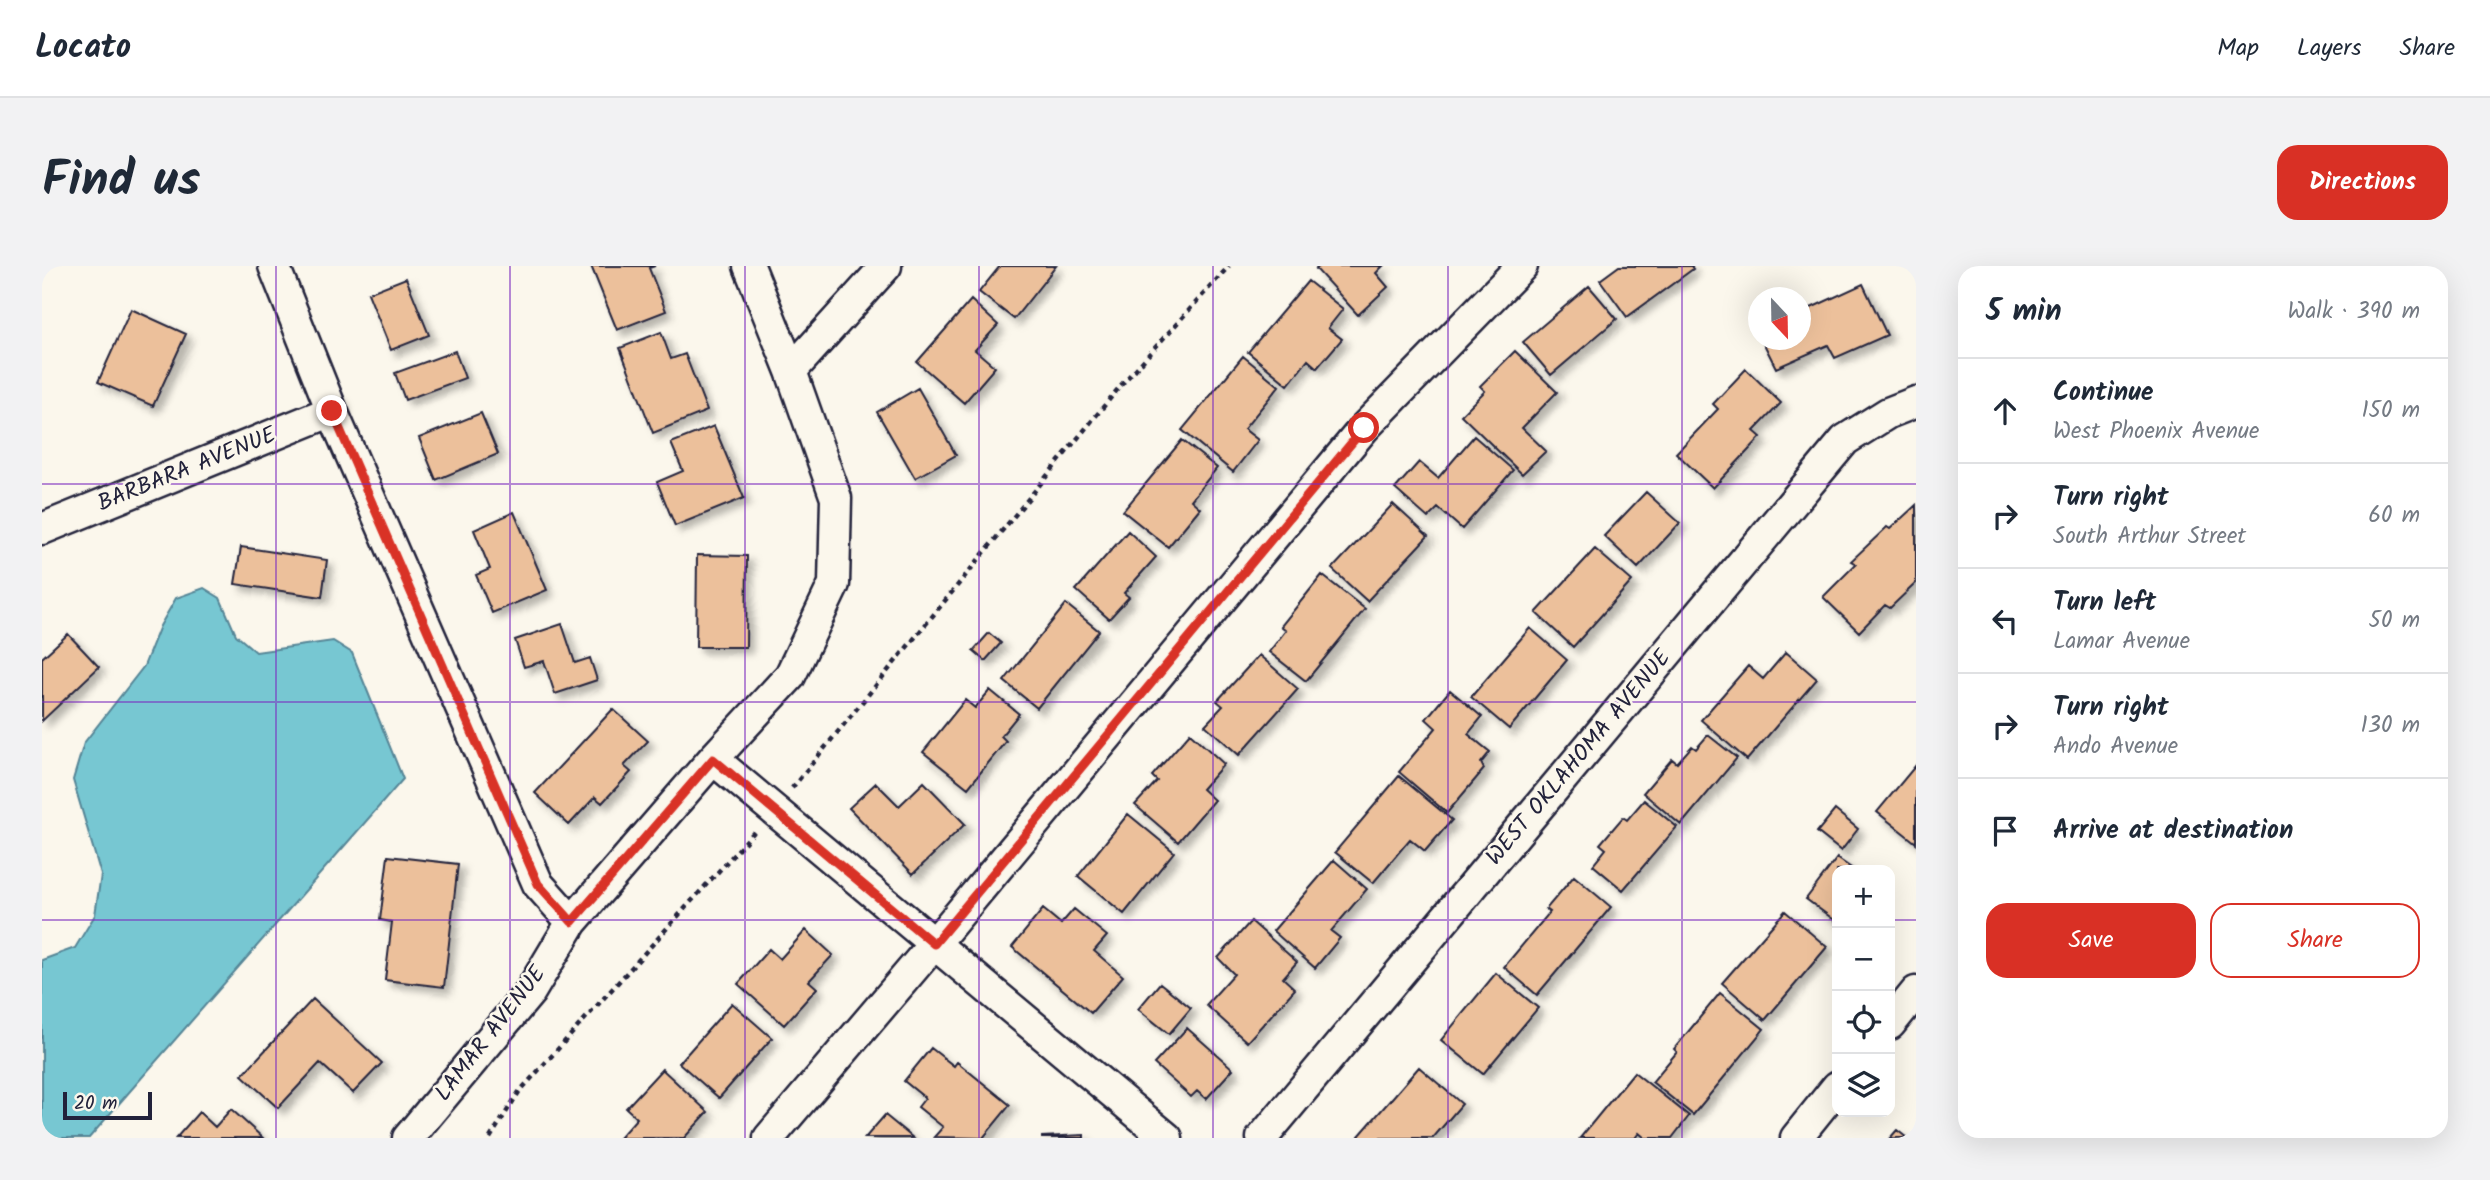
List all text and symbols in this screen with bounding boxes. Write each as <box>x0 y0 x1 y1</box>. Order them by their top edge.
text: Locato <box>35 22 131 75</box>
text: Map <box>2217 29 2259 68</box>
text: Layers <box>2297 29 2361 68</box>
text: Share <box>2399 29 2455 68</box>
text: Find us <box>42 143 200 221</box>
button: Directions <box>2277 145 2448 220</box>
north arrow <box>1748 287 1811 350</box>
text: 5 min <box>1986 288 2062 336</box>
text: Walk · 390 m <box>2288 294 2420 330</box>
text: Continue <box>2053 372 2154 414</box>
icon: ahead <box>1986 392 2024 430</box>
text: 150 m <box>2361 393 2420 429</box>
route end <box>316 395 347 426</box>
route start <box>1348 412 1379 443</box>
text: West Phoenix Avenue <box>2053 414 2259 450</box>
street label: BARBARA AVENUE <box>92 418 282 522</box>
text: Turn right <box>2053 477 2169 519</box>
icon: right <box>1986 497 2024 535</box>
text: 60 m <box>2368 498 2420 534</box>
text: South Arthur Street <box>2053 519 2246 555</box>
text: Turn left <box>2053 582 2156 624</box>
icon: left <box>1986 602 2024 640</box>
text: 50 m <box>2369 603 2420 639</box>
text: Lamar Avenue <box>2053 624 2190 660</box>
street label: WEST OKLAHOMA AVENUE <box>1478 642 1681 874</box>
text: Turn right <box>2053 687 2169 729</box>
icon: right <box>1986 707 2024 745</box>
text: 130 m <box>2361 708 2420 744</box>
text: Ando Avenue <box>2053 729 2178 765</box>
text: Arrive at destination <box>2053 810 2293 852</box>
icon: arrive <box>1986 812 2024 850</box>
map controls <box>1832 865 1895 1117</box>
button: + <box>1832 865 1895 928</box>
button: Save <box>1986 903 2196 978</box>
button: Share <box>2210 903 2420 978</box>
button: − <box>1832 928 1895 991</box>
street label: LAMAR AVENUE <box>426 958 556 1110</box>
button: locate <box>1832 991 1895 1054</box>
button: layers <box>1832 1054 1895 1117</box>
scale bar <box>63 1089 152 1121</box>
text: 20 m <box>74 1089 117 1119</box>

